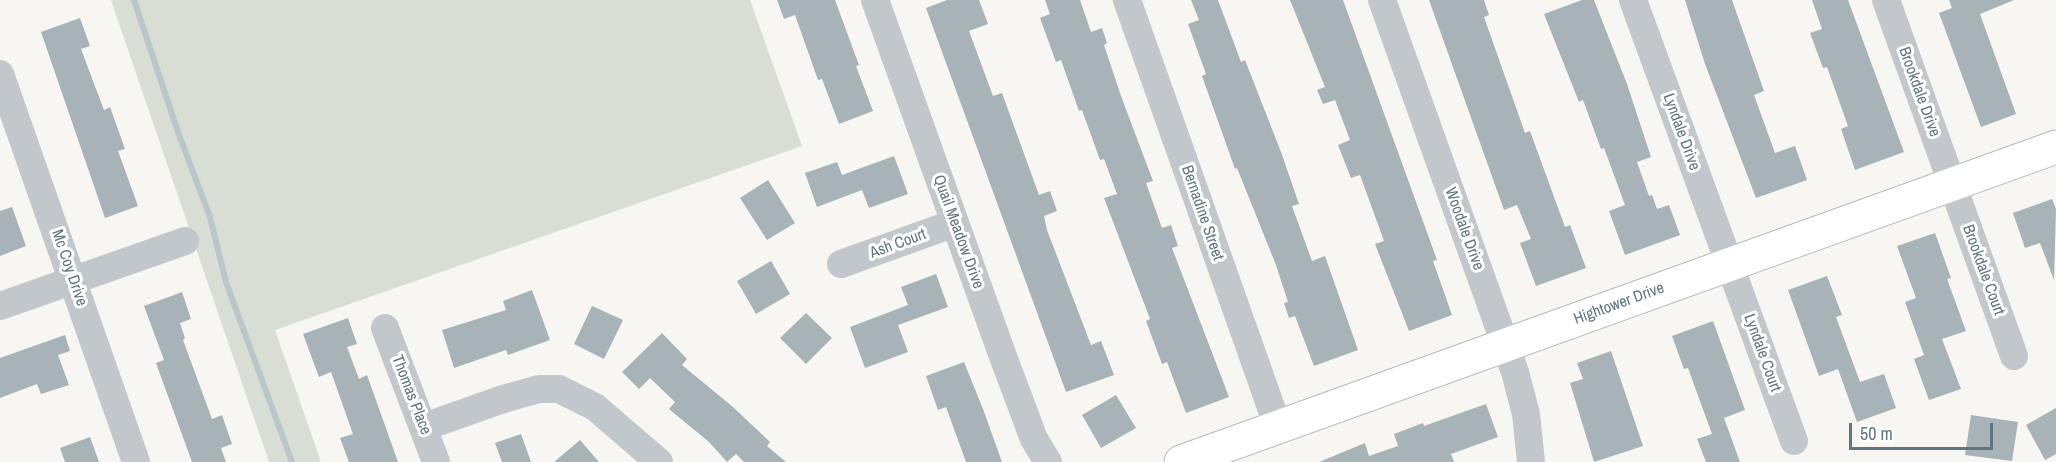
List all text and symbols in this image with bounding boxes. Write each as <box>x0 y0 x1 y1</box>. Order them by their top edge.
street label: Brookdale Drive <box>1894 45 1944 139</box>
street label: Lyndale Drive <box>1658 91 1704 173</box>
street label: Bernadine Street <box>1177 163 1227 263</box>
street label: Quail Meadow Drive <box>929 173 987 291</box>
street label: Woodale Drive <box>1440 185 1488 273</box>
street label: Brookdale Court <box>1958 222 2008 318</box>
street label: Ash Court <box>867 225 929 263</box>
street label: Mc Coy Drive <box>47 227 91 309</box>
street label: Hightower Drive <box>1571 279 1667 329</box>
street label: Lyndale Court <box>1739 312 1785 394</box>
street label: Thomas Place <box>387 352 435 438</box>
scale bar <box>1852 411 1996 449</box>
text: 50 m <box>1860 421 1893 446</box>

